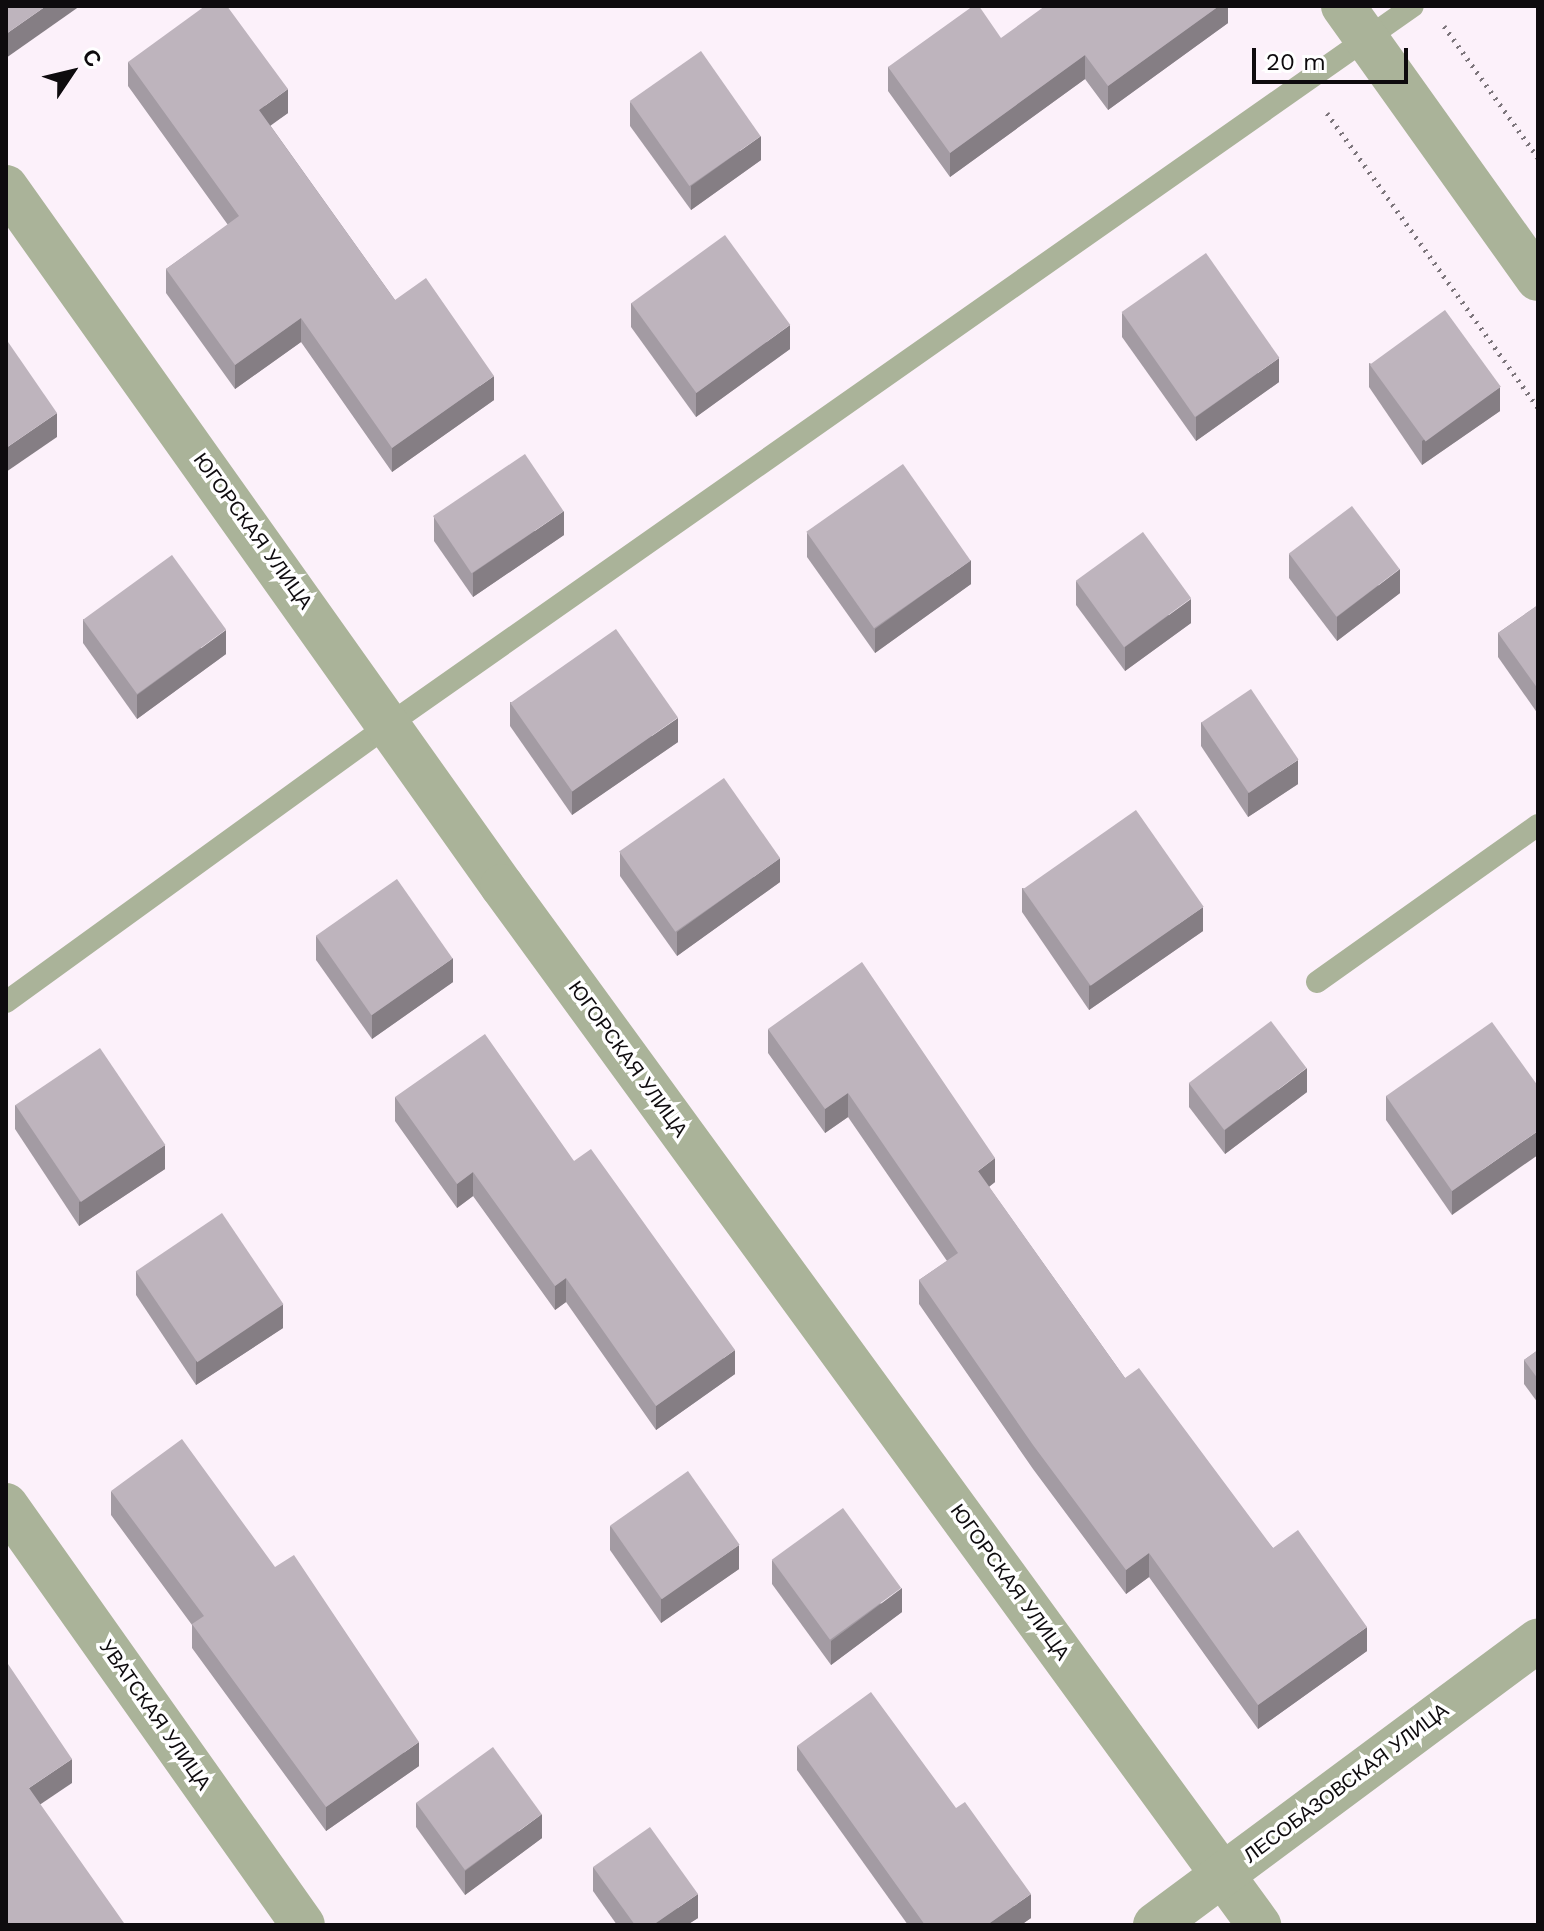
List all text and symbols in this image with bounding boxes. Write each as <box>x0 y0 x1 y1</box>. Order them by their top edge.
north arrow <box>32 32 112 112</box>
scale bar <box>1256 32 1412 82</box>
text: С <box>77 44 107 72</box>
text: 20 m <box>1266 48 1326 76</box>
street label: ЮГОРСКАЯ УЛИЦА <box>188 448 318 614</box>
street label: ЮГОРСКАЯ УЛИЦА <box>563 976 693 1142</box>
street label: ЮГОРСКАЯ УЛИЦА <box>945 1499 1075 1665</box>
street label: УВАТСКАЯ УЛИЦА <box>94 1635 216 1795</box>
street label: ЛЕСОБАЗОВСКАЯ УЛИЦА <box>1239 1698 1453 1868</box>

